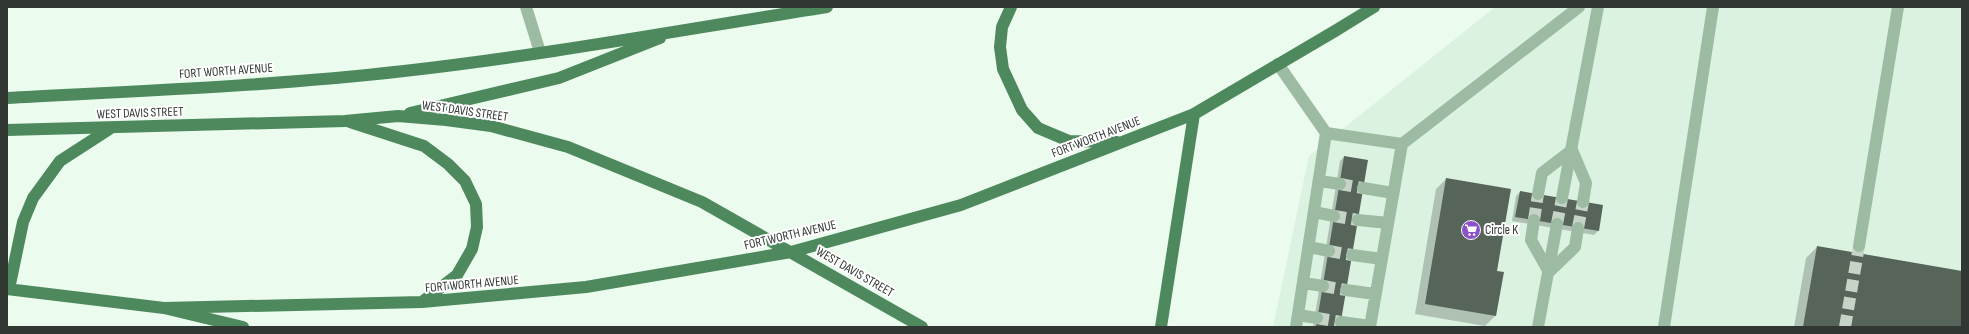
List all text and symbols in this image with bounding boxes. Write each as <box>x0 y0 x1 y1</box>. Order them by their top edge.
street label: FORT WORTH AVENUE <box>179 60 273 82</box>
street label: WEST DAVIS STREET <box>421 97 509 125</box>
street label: WEST DAVIS STREET <box>96 103 184 123</box>
street label: FORT WORTH AVENUE <box>1049 113 1143 161</box>
street label: FORT WORTH AVENUE <box>742 217 838 253</box>
supermarket icon: Circle K <box>1460 219 1482 241</box>
place label: Circle K <box>1485 222 1518 238</box>
street label: WEST DAVIS STREET <box>813 243 897 301</box>
street label: FORT WORTH AVENUE <box>425 272 519 296</box>

